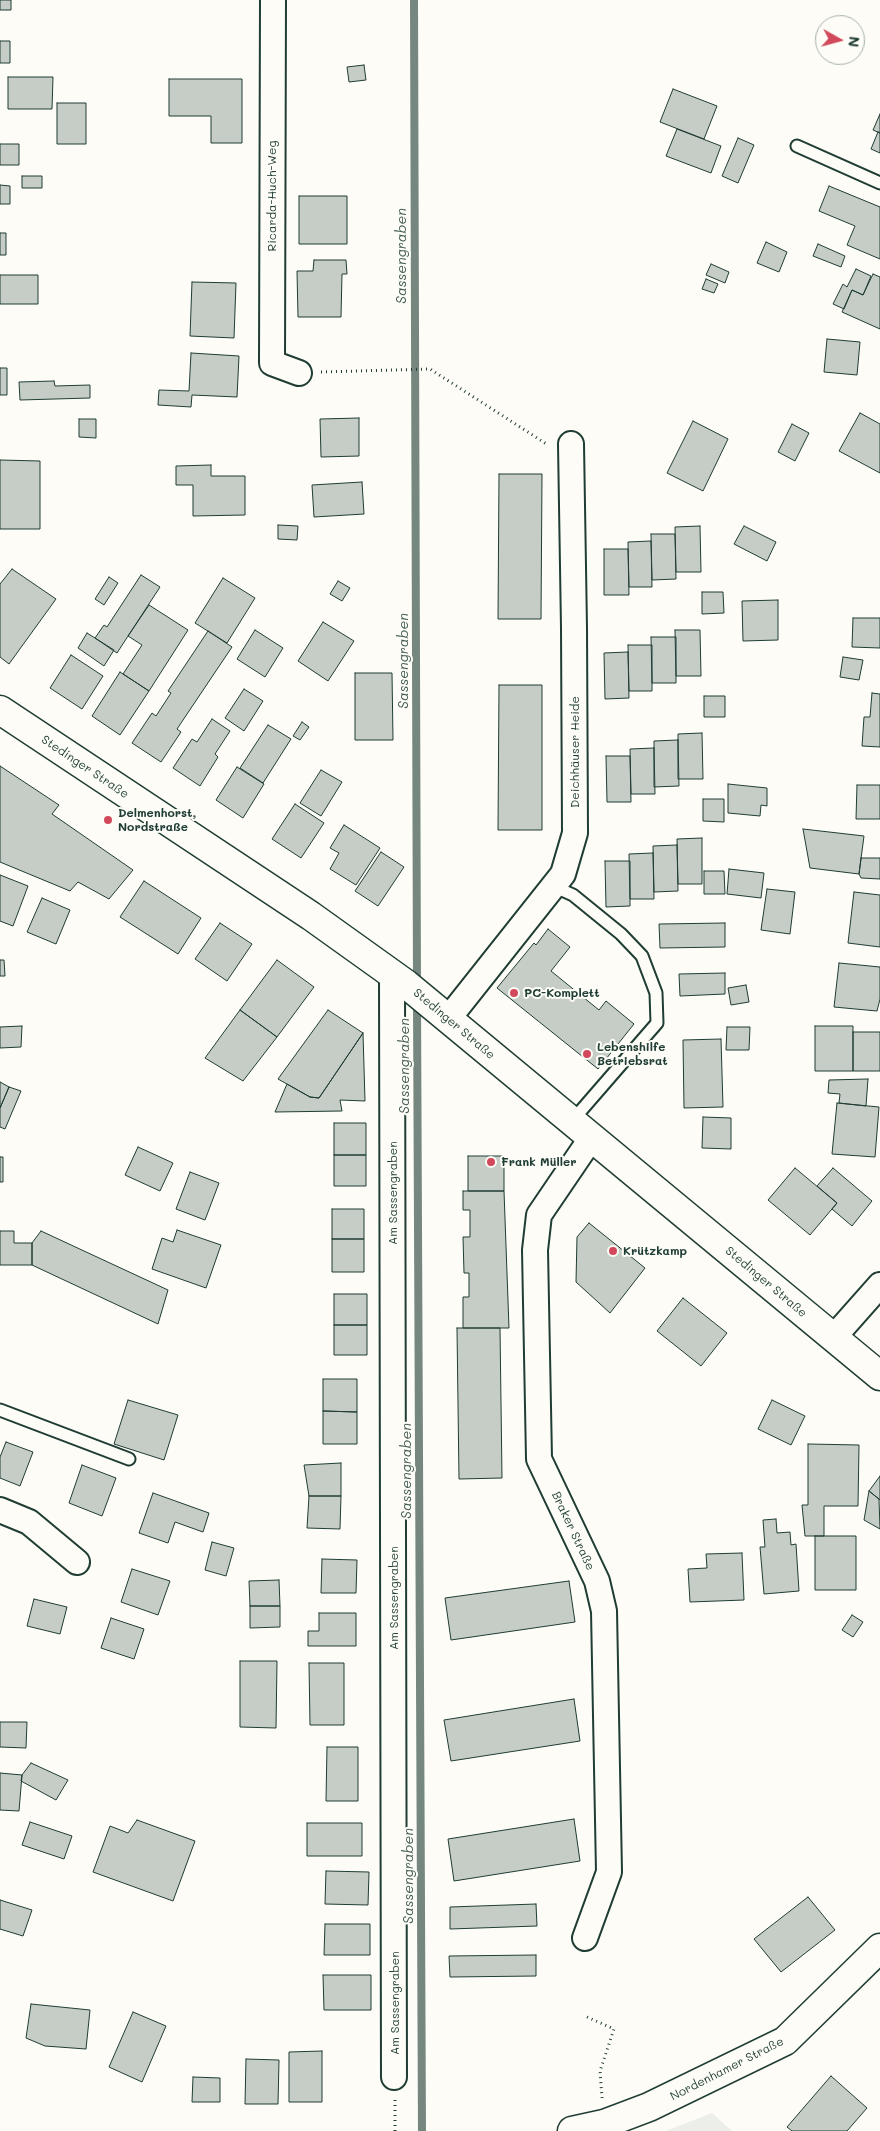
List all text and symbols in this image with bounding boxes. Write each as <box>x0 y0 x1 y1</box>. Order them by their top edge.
north arrow <box>815 15 865 65</box>
text: N <box>844 35 864 48</box>
street label: Ricarda-Huch-Weg <box>265 141 279 251</box>
water label: Sassengraben <box>394 208 410 304</box>
water label: Sassengraben <box>396 613 412 709</box>
street label: Deichhäuser Heide <box>568 696 582 808</box>
street label: Stedinger Straße <box>39 732 131 802</box>
place label: Delmenhorst, Nordstraße <box>118 806 196 834</box>
marker: Delmenhorst, Nordstraße <box>102 814 114 826</box>
street label: Stedinger Straße <box>410 986 498 1062</box>
place label: PC-Komplett <box>524 986 599 1000</box>
marker: PC-Komplett <box>508 987 520 999</box>
water label: Sassengraben <box>397 1018 413 1114</box>
place label: Lebenshilfe Betriebsrat <box>597 1040 668 1068</box>
marker: Lebenshilfe Betriebsrat <box>581 1048 593 1060</box>
street label: Am Sassengraben <box>386 1141 400 1245</box>
place label: Frank Müller <box>501 1155 576 1169</box>
marker: Frank Müller <box>485 1156 497 1168</box>
place label: Krützkamp <box>623 1244 687 1258</box>
street label: Stedinger Straße <box>722 1244 810 1320</box>
marker: Krützkamp <box>607 1245 619 1257</box>
water label: Sassengraben <box>399 1423 415 1519</box>
street label: Braker Straße <box>548 1489 598 1573</box>
street label: Am Sassengraben <box>387 1546 401 1650</box>
water label: Sassengraben <box>401 1828 417 1924</box>
street label: Am Sassengraben <box>388 1951 402 2055</box>
street label: Nordenhamer Straße <box>668 2034 786 2104</box>

